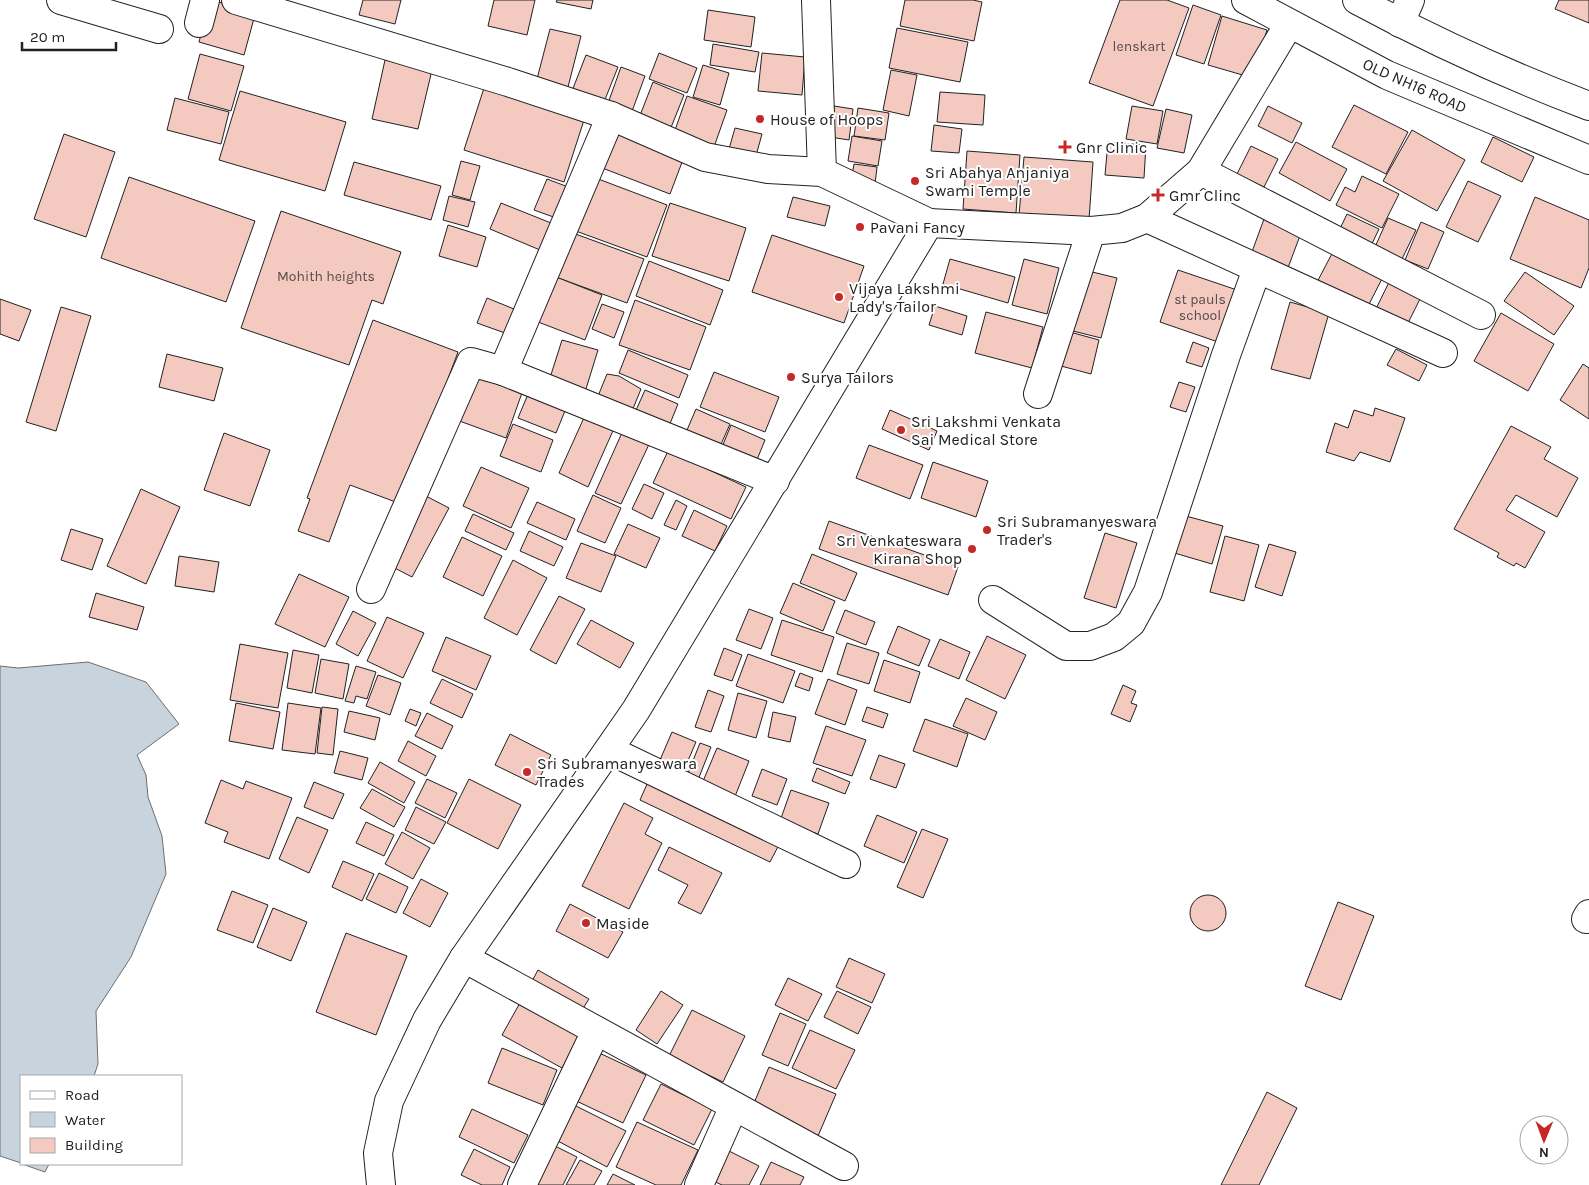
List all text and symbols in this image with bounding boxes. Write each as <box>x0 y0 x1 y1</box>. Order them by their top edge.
scale bar <box>22 20 116 52</box>
text: 20 m <box>30 28 65 46</box>
house number: lenskart <box>1113 38 1165 55</box>
street label: OLD NH16 ROAD <box>1360 54 1470 117</box>
place label: House of Hoops <box>770 110 884 129</box>
marker: House of Hoops <box>754 113 766 125</box>
place label: Gnr Clinic <box>1076 138 1147 157</box>
marker: Gnr Clinic <box>1058 140 1072 154</box>
place label: Sri Abahya Anjaniya Swami Temple <box>925 163 1070 200</box>
marker: Sri Abahya Anjaniya Swami Temple <box>909 175 921 187</box>
place label: Gmr Clinc <box>1169 186 1241 205</box>
marker: Gmr Clinc <box>1151 188 1165 202</box>
place label: Pavani Fancy <box>870 218 965 237</box>
marker: Pavani Fancy <box>854 221 866 233</box>
house number: Mohith heights <box>277 268 375 285</box>
place label: Vijaya Lakshmi Lady's Tailor <box>849 279 960 316</box>
marker: Vijaya Lakshmi Lady's Tailor <box>833 291 845 303</box>
house number: st pauls school <box>1174 291 1226 324</box>
place label: Surya Tailors <box>801 368 894 387</box>
marker: Surya Tailors <box>785 371 797 383</box>
place label: Sri Lakshmi Venkata Sai Medical Store <box>911 412 1061 449</box>
marker: Sri Lakshmi Venkata Sai Medical Store <box>895 424 907 436</box>
place label: Sri Subramanyeswara Trader's <box>997 512 1157 549</box>
marker: Sri Subramanyeswara Trader's <box>981 524 993 536</box>
place label: Sri Venkateswara Kirana Shop <box>836 531 962 568</box>
marker: Sri Venkateswara Kirana Shop <box>966 543 978 555</box>
place label: Sri Subramanyeswara Trades <box>537 754 697 791</box>
marker: Sri Subramanyeswara Trades <box>521 766 533 778</box>
place label: Maside <box>596 914 649 933</box>
marker: Maside <box>580 917 592 929</box>
legend <box>20 1075 182 1165</box>
text: Road <box>65 1086 100 1104</box>
text: Water <box>65 1111 106 1129</box>
north arrow <box>1519 1115 1569 1165</box>
text: Building <box>65 1136 123 1154</box>
text: N <box>1539 1144 1549 1161</box>

